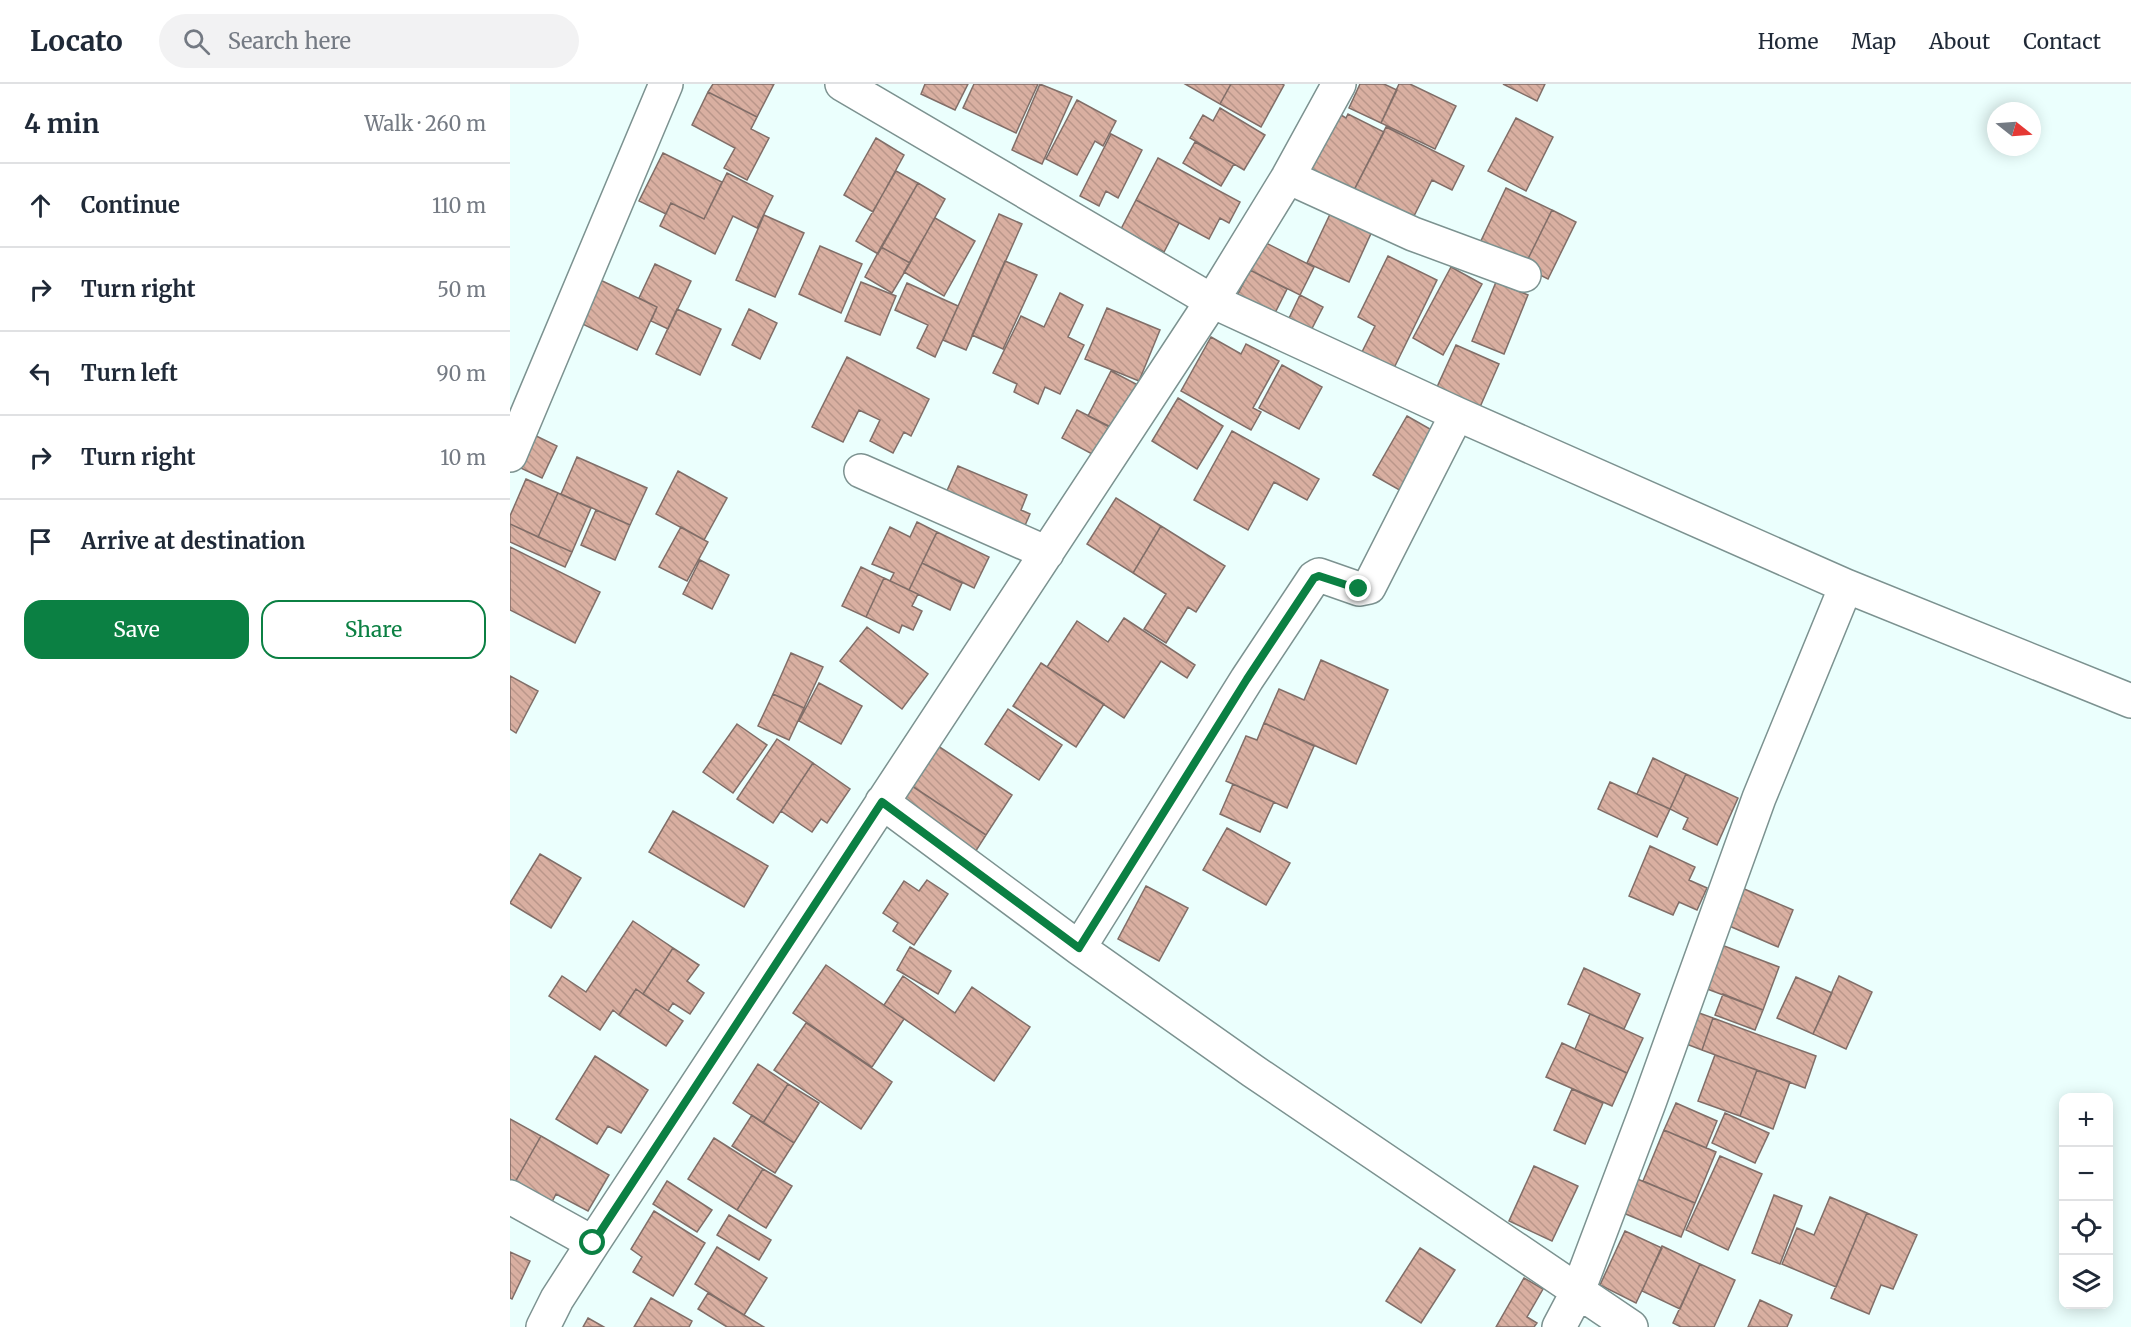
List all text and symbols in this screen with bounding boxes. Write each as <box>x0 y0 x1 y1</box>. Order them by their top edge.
search box <box>159 14 579 68</box>
text: Locato <box>30 23 123 59</box>
icon: search <box>180 25 213 58</box>
text: Search here <box>228 27 351 55</box>
text: Home <box>1758 28 1818 55</box>
text: Map <box>1851 28 1896 55</box>
text: About <box>1929 28 1990 55</box>
text: Contact <box>2023 28 2101 55</box>
north arrow <box>1987 102 2041 156</box>
text: 4 min <box>24 107 99 140</box>
text: Walk · 260 m <box>364 111 486 136</box>
icon: ahead <box>24 189 57 222</box>
text: Continue <box>81 191 180 219</box>
text: 110 m <box>432 193 486 218</box>
icon: right <box>24 273 57 306</box>
text: Turn right <box>81 275 195 303</box>
text: 50 m <box>437 277 486 302</box>
icon: left <box>24 357 57 390</box>
text: Turn left <box>81 359 178 387</box>
text: 90 m <box>436 361 486 386</box>
icon: right <box>24 441 57 474</box>
text: Turn right <box>81 443 195 471</box>
text: 10 m <box>440 445 486 470</box>
icon: arrive <box>24 525 57 558</box>
text: Arrive at destination <box>81 527 305 555</box>
route end <box>1345 575 1371 601</box>
button: Save <box>24 600 249 659</box>
button: Share <box>261 600 486 659</box>
map controls <box>2059 1093 2113 1309</box>
button: + <box>2059 1093 2113 1147</box>
button: − <box>2059 1147 2113 1201</box>
button: locate <box>2059 1201 2113 1255</box>
route start <box>579 1229 605 1255</box>
button: layers <box>2059 1255 2113 1309</box>

